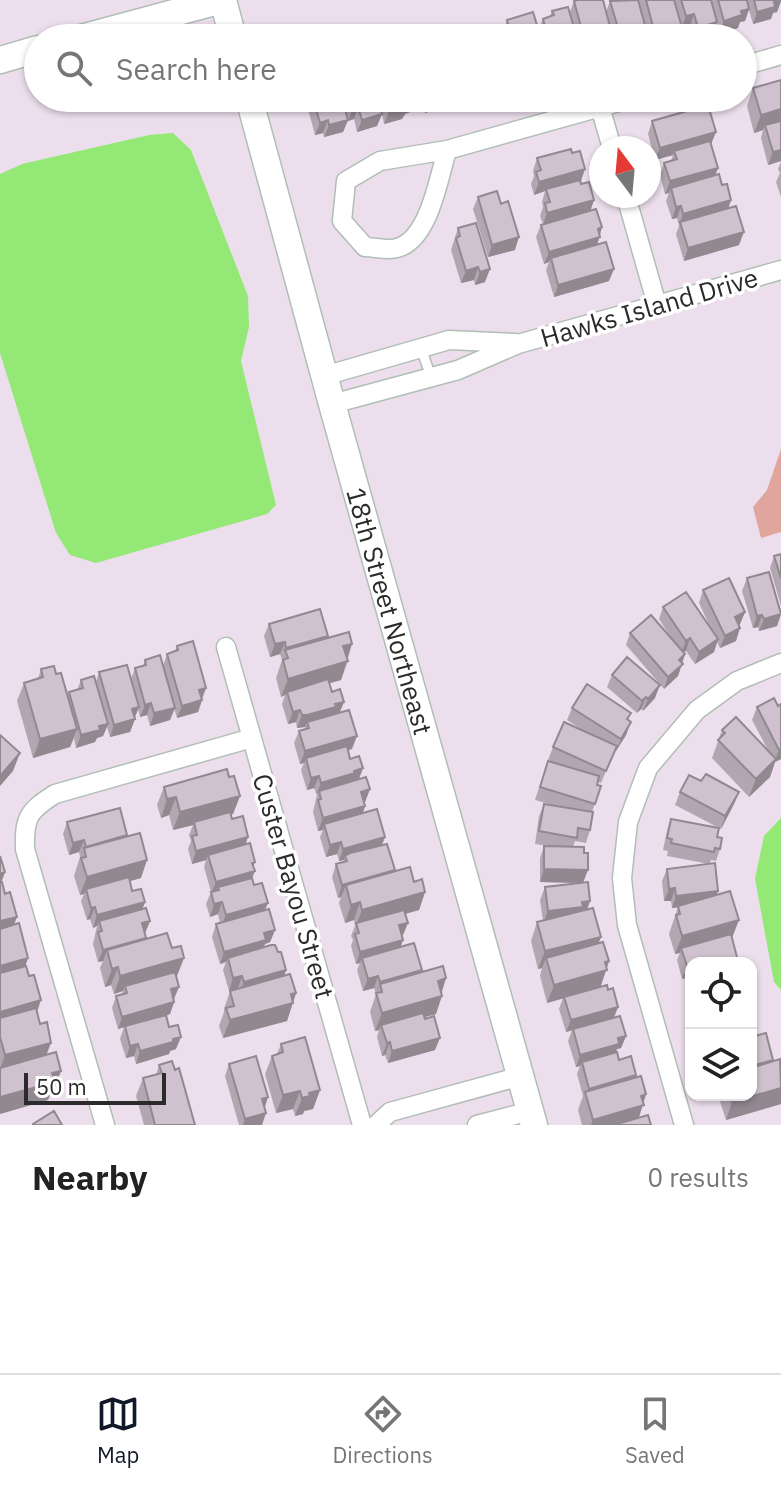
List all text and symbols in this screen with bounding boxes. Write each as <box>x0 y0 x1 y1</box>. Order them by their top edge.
search box <box>24 24 757 112</box>
icon: search <box>52 46 96 90</box>
text: Search here <box>116 49 277 88</box>
north arrow <box>589 136 661 208</box>
street label: Hawks Island Drive <box>536 260 762 354</box>
street label: 18th Street Northeast <box>339 484 441 738</box>
street label: Custer Bayou Street <box>246 769 342 1003</box>
map controls <box>685 957 757 1101</box>
button: locate <box>685 957 757 1029</box>
button: layers <box>685 1029 757 1101</box>
scale bar <box>24 1069 166 1105</box>
text: 50 m <box>36 1072 87 1101</box>
text: Nearby <box>32 1155 147 1199</box>
text: 0 results <box>647 1160 749 1194</box>
tab: Map <box>96 1392 140 1469</box>
tab: Directions <box>333 1392 433 1469</box>
tab: Saved <box>625 1392 685 1469</box>

